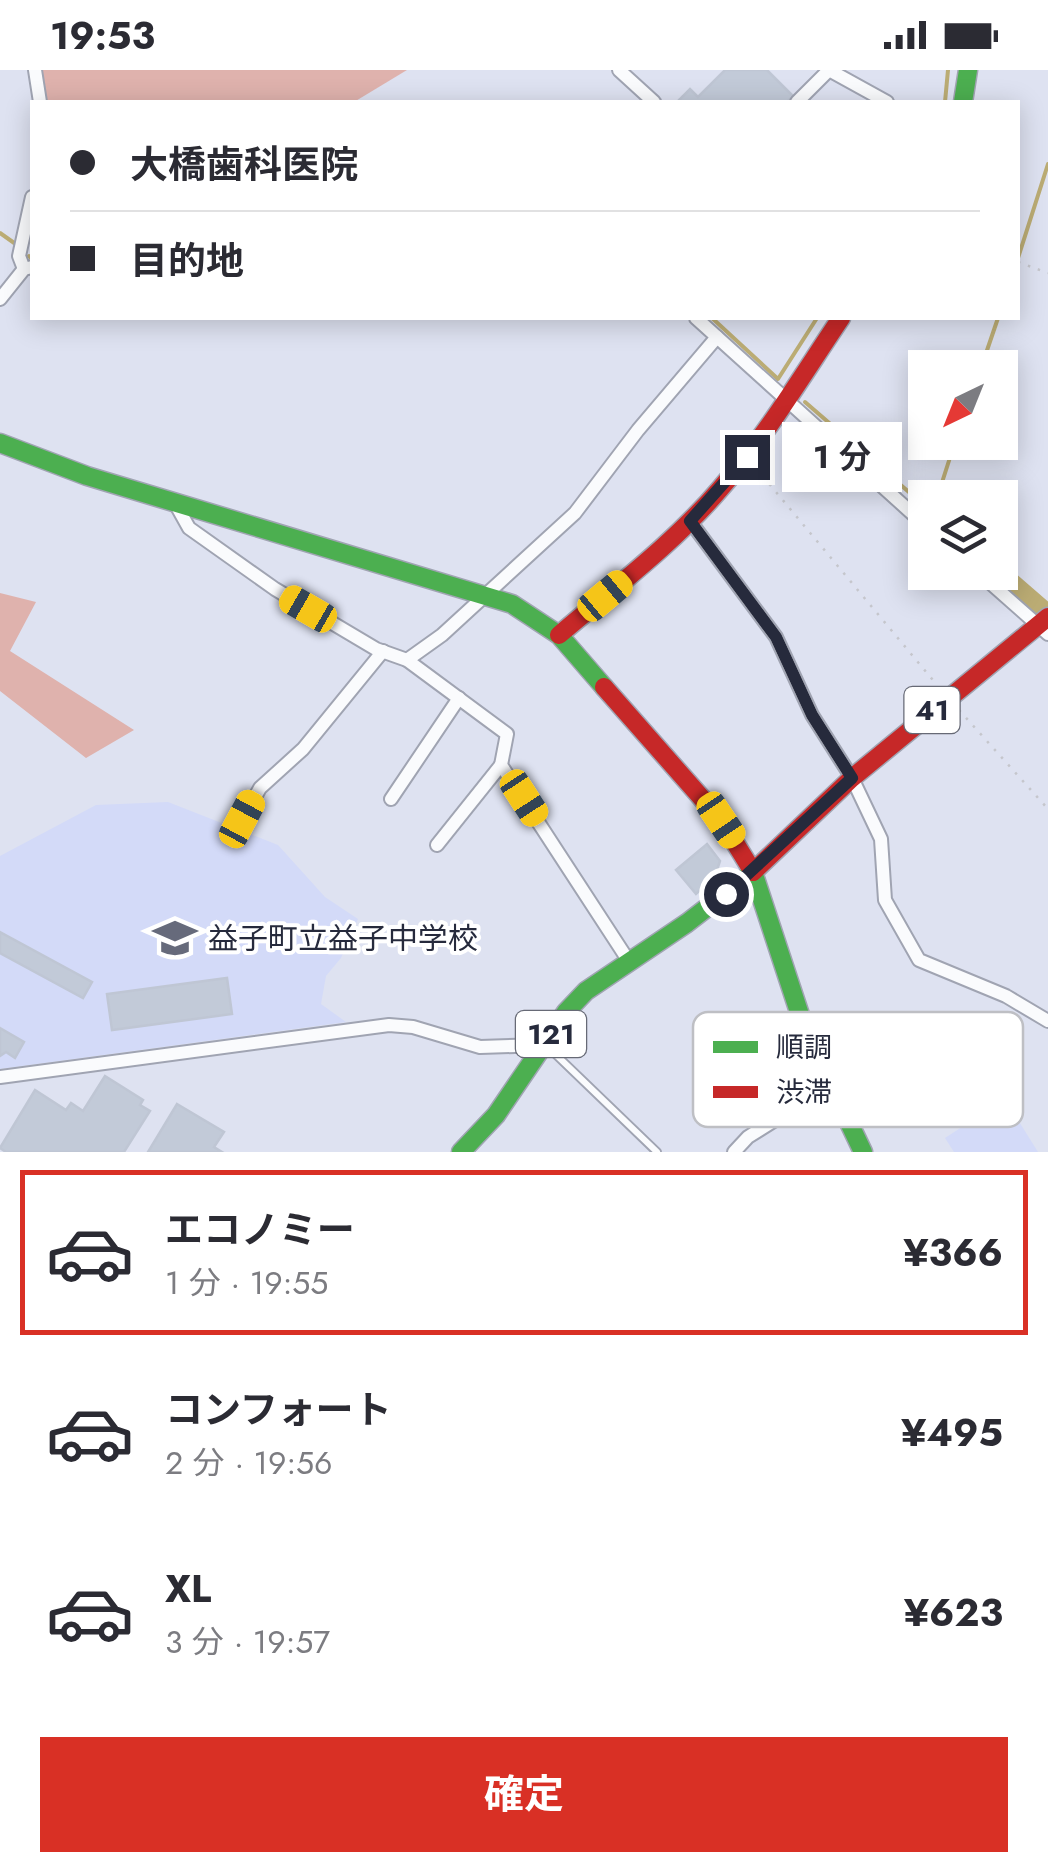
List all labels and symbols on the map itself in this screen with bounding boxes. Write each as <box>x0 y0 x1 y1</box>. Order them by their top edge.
north arrow <box>908 350 1018 460</box>
callout: 1 分 <box>782 422 902 492</box>
route end <box>725 435 770 480</box>
car <box>572 565 638 627</box>
car <box>275 581 341 637</box>
road number: 41 <box>904 687 960 733</box>
car <box>495 765 553 831</box>
car <box>215 785 269 853</box>
car <box>692 787 750 853</box>
route start <box>704 872 749 917</box>
school or university icon: 益子町立益子中学校 <box>151 914 199 962</box>
place label: 益子町立益子中学校 <box>208 917 478 960</box>
road number: 121 <box>516 1011 586 1057</box>
legend <box>693 1012 1023 1127</box>
text: 順調 <box>776 1027 832 1068</box>
text: 渋滞 <box>776 1072 832 1113</box>

